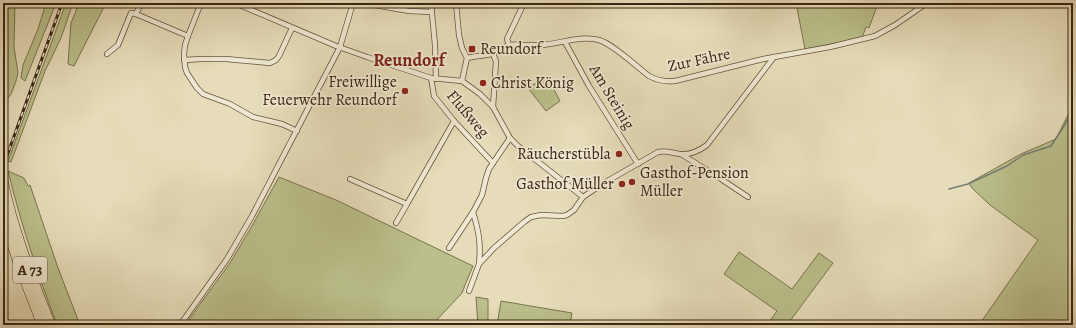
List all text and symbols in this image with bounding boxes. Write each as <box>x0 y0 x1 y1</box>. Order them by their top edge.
place label: Reundorf <box>480 38 545 60</box>
street label: Zur Fähre <box>666 43 732 77</box>
marker: Reundorf <box>467 44 477 54</box>
district label: Reundorf <box>373 48 448 72</box>
street label: Am Steinig <box>583 60 640 134</box>
place label: Freiwillige Feuerwehr Reundorf <box>262 71 400 111</box>
place label: Christ König <box>491 72 574 94</box>
marker: Christ König <box>478 78 488 88</box>
street label: Flußweg <box>441 85 495 143</box>
marker: Freiwillige Feuerwehr Reundorf <box>400 86 410 96</box>
place label: Räucherstübla <box>517 143 612 165</box>
marker: Räucherstübla <box>614 149 624 159</box>
place label: Gasthof-Pension Müller <box>640 162 749 202</box>
place label: Gasthof Müller <box>516 173 614 195</box>
marker: Gasthof-Pension Müller <box>627 177 637 187</box>
marker: Gasthof Müller <box>617 179 627 189</box>
road number: A 73 <box>13 257 47 283</box>

